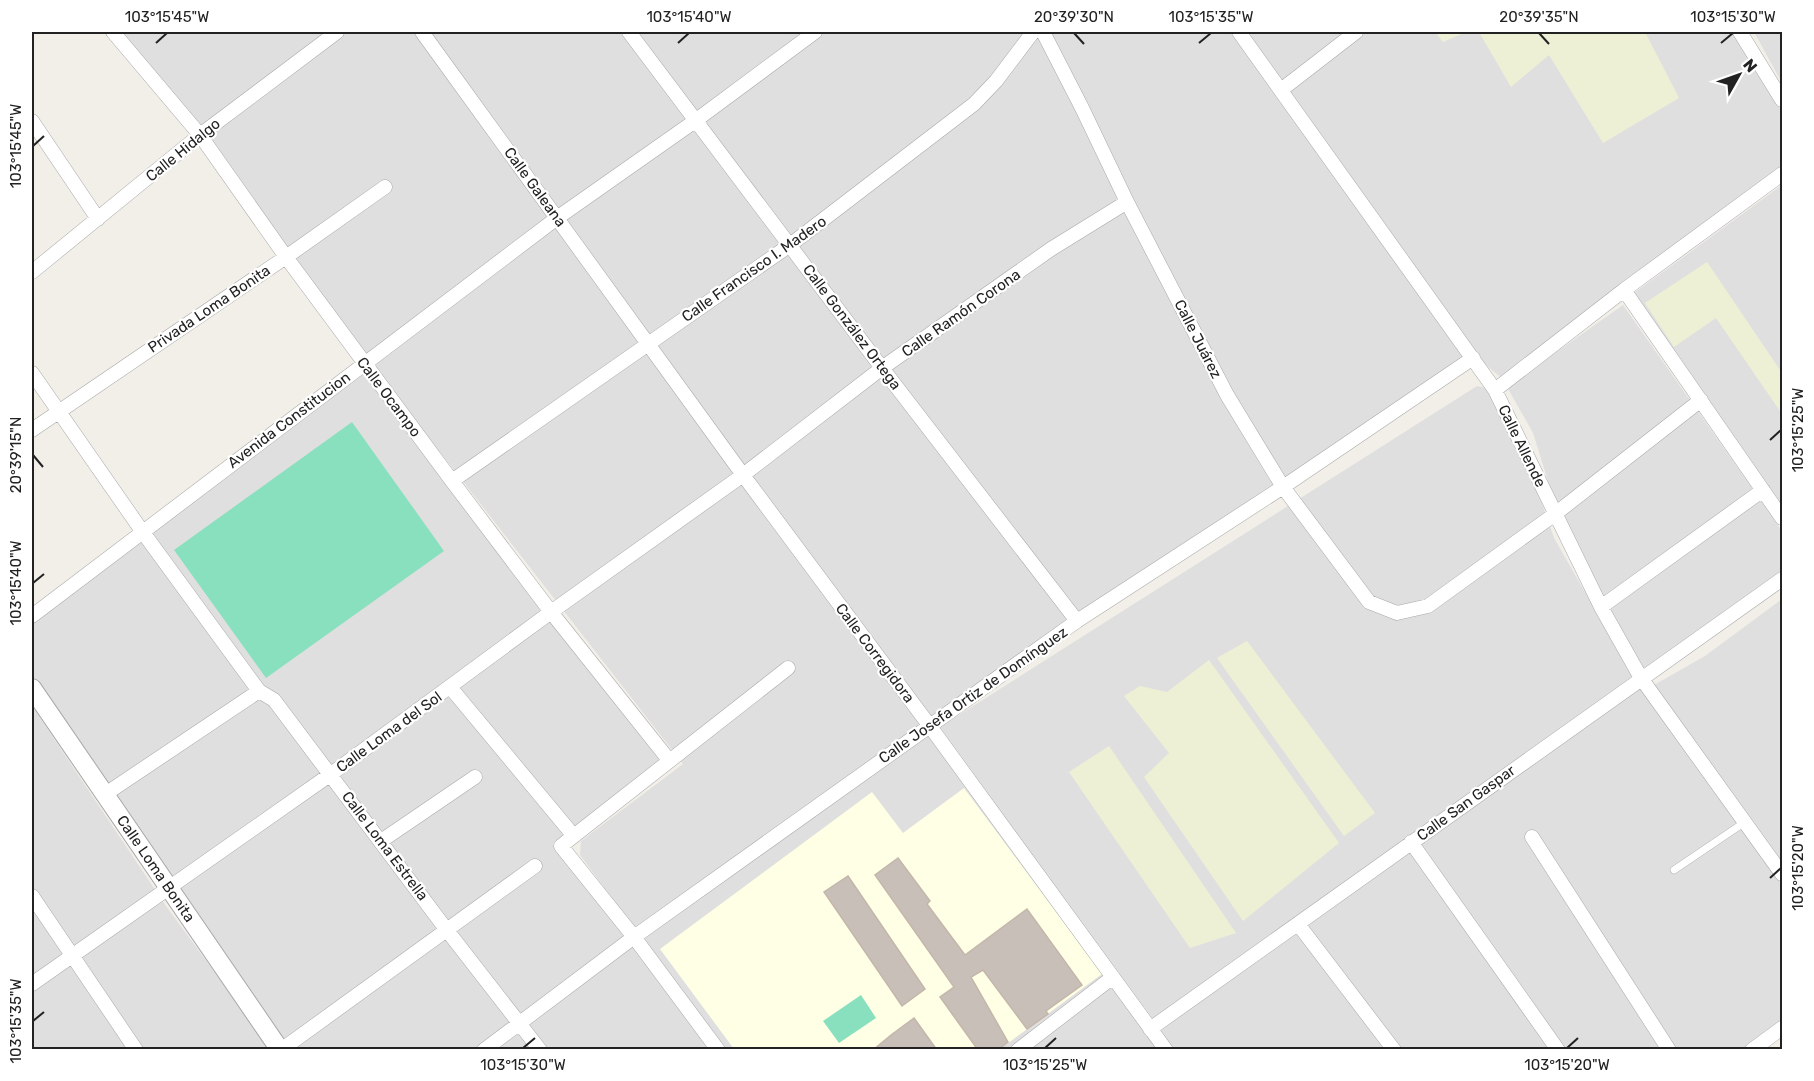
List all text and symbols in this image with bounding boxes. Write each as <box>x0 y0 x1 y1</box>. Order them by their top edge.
text: 103°15'45"W <box>125 8 209 26</box>
text: 103°15'40"W <box>646 8 732 26</box>
text: 20°39'30"N <box>1034 8 1114 26</box>
text: 103°15'35"W <box>1169 8 1253 26</box>
text: 20°39'35"N <box>1499 8 1579 26</box>
text: 103°15'30"W <box>1690 8 1776 26</box>
north arrow <box>1709 45 1769 105</box>
text: N <box>1739 55 1761 76</box>
text: 103°15'45"W <box>7 104 25 188</box>
street label: Calle Hidalgo <box>142 115 224 185</box>
street label: Calle Galeana <box>500 144 570 230</box>
street label: Calle Francisco I. Madero <box>678 212 830 326</box>
street label: Privada Loma Bonita <box>144 261 274 357</box>
street label: Calle González Ortega <box>799 261 905 393</box>
street label: Calle Ramón Corona <box>898 265 1024 361</box>
street label: Calle Juárez <box>1170 297 1226 382</box>
street label: Calle Ocampo <box>353 354 425 440</box>
street label: Avenida Constitucion <box>224 368 354 472</box>
text: 103°15'25"W <box>1789 388 1807 472</box>
street label: Calle Allende <box>1494 402 1550 490</box>
text: 20°39'15"N <box>7 417 25 493</box>
text: 103°15'40"W <box>7 540 25 626</box>
street label: Calle Corregidora <box>832 600 918 706</box>
street label: Calle Josefa Ortiz de Domínguez <box>875 623 1071 767</box>
street label: Calle Loma del Sol <box>333 688 445 776</box>
street label: Calle San Gaspar <box>1413 761 1519 845</box>
street label: Calle Loma Estrella <box>338 788 432 904</box>
street label: Calle Loma Bonita <box>113 812 199 926</box>
text: 103°15'20"W <box>1789 825 1807 911</box>
text: 103°15'35"W <box>7 979 25 1063</box>
text: 103°15'30"W <box>480 1056 566 1074</box>
text: 103°15'25"W <box>1003 1056 1087 1074</box>
text: 103°15'20"W <box>1524 1056 1610 1074</box>

